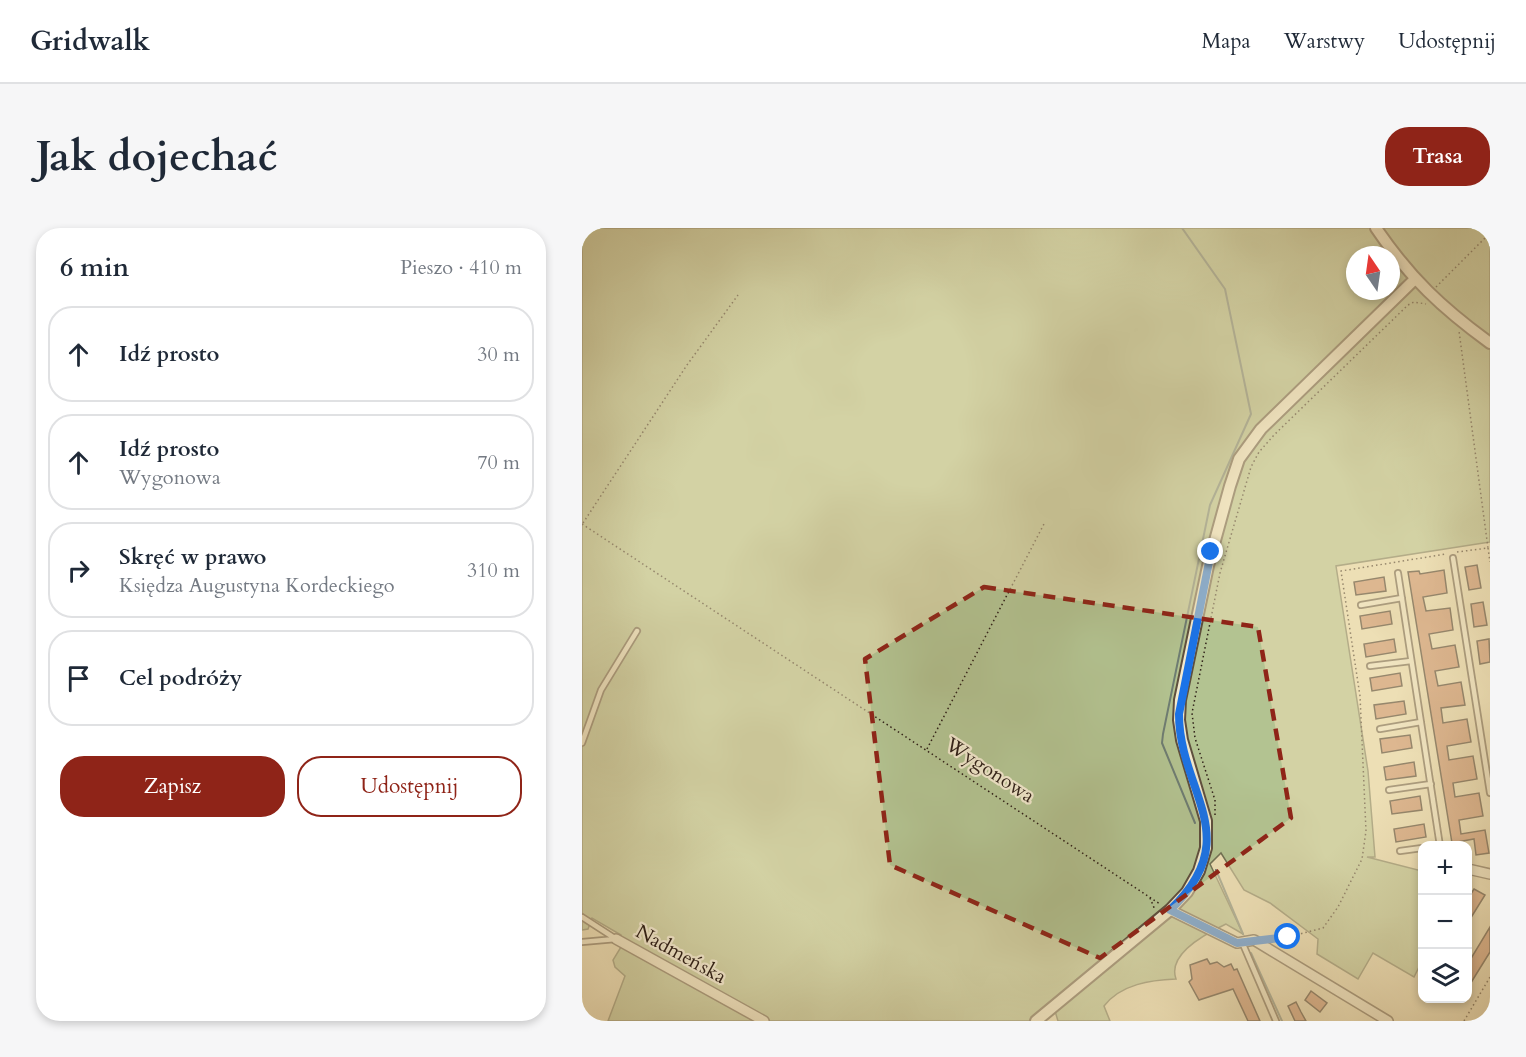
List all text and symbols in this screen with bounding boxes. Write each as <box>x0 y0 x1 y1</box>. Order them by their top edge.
text: Gridwalk <box>30 22 150 60</box>
text: Mapa <box>1202 27 1251 56</box>
text: Warstwy <box>1284 27 1365 56</box>
text: Udostępnij <box>1398 27 1496 56</box>
button: Trasa <box>1385 127 1490 186</box>
text: Jak dojechać <box>36 128 278 185</box>
north arrow <box>1346 246 1400 300</box>
text: 6 min <box>60 250 129 285</box>
text: Pieszo · 410 m <box>400 254 522 281</box>
icon: ahead <box>62 338 95 371</box>
text: Idź prosto <box>119 339 219 369</box>
text: 30 m <box>477 341 520 368</box>
text: Idź prosto <box>119 434 219 464</box>
icon: ahead <box>62 446 95 479</box>
text: 70 m <box>477 449 520 476</box>
text: Wygonowa <box>119 464 221 491</box>
route end <box>1197 538 1223 564</box>
text: Skręć w prawo <box>119 542 266 572</box>
icon: right <box>62 554 95 587</box>
text: 310 m <box>467 557 520 584</box>
text: Księdza Augustyna Kordeckiego <box>119 572 395 599</box>
icon: arrive <box>62 662 95 695</box>
text: Cel podróży <box>119 663 242 693</box>
street label: Wygonowa <box>939 730 1040 809</box>
button: Zapisz <box>60 756 285 817</box>
button: Udostępnij <box>297 756 522 817</box>
map controls <box>1418 841 1472 1003</box>
button: + <box>1418 841 1472 895</box>
button: − <box>1418 895 1472 949</box>
street label: Nadmeńska <box>631 918 731 990</box>
route start <box>1274 923 1300 949</box>
button: layers <box>1418 949 1472 1003</box>

